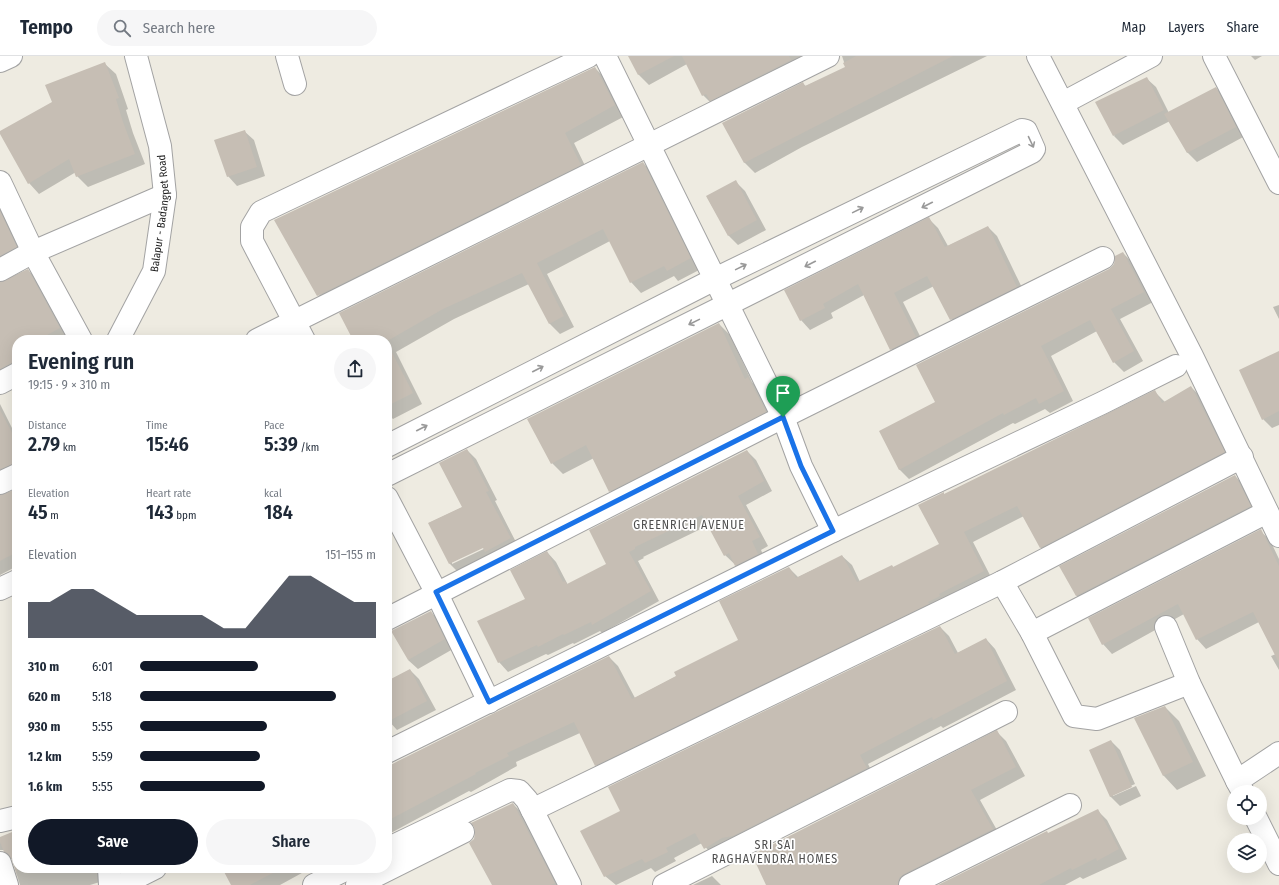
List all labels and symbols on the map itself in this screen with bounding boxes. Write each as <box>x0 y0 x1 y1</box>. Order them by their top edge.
one-way arrow <box>1028 136 1035 148</box>
street label: Balapur - Badangpet Road <box>147 154 172 273</box>
one-way arrow <box>921 202 933 210</box>
one-way arrow <box>852 206 864 213</box>
one-way arrow <box>805 260 817 268</box>
one-way arrow <box>735 263 747 270</box>
one-way arrow <box>688 319 700 326</box>
one-way arrow <box>531 365 543 373</box>
pin <box>766 376 800 417</box>
one-way arrow <box>416 424 428 432</box>
district label: GREENRICH AVENUE <box>633 518 745 532</box>
district label: SRI SAI RAGHAVENDRA HOMES <box>712 838 838 866</box>

